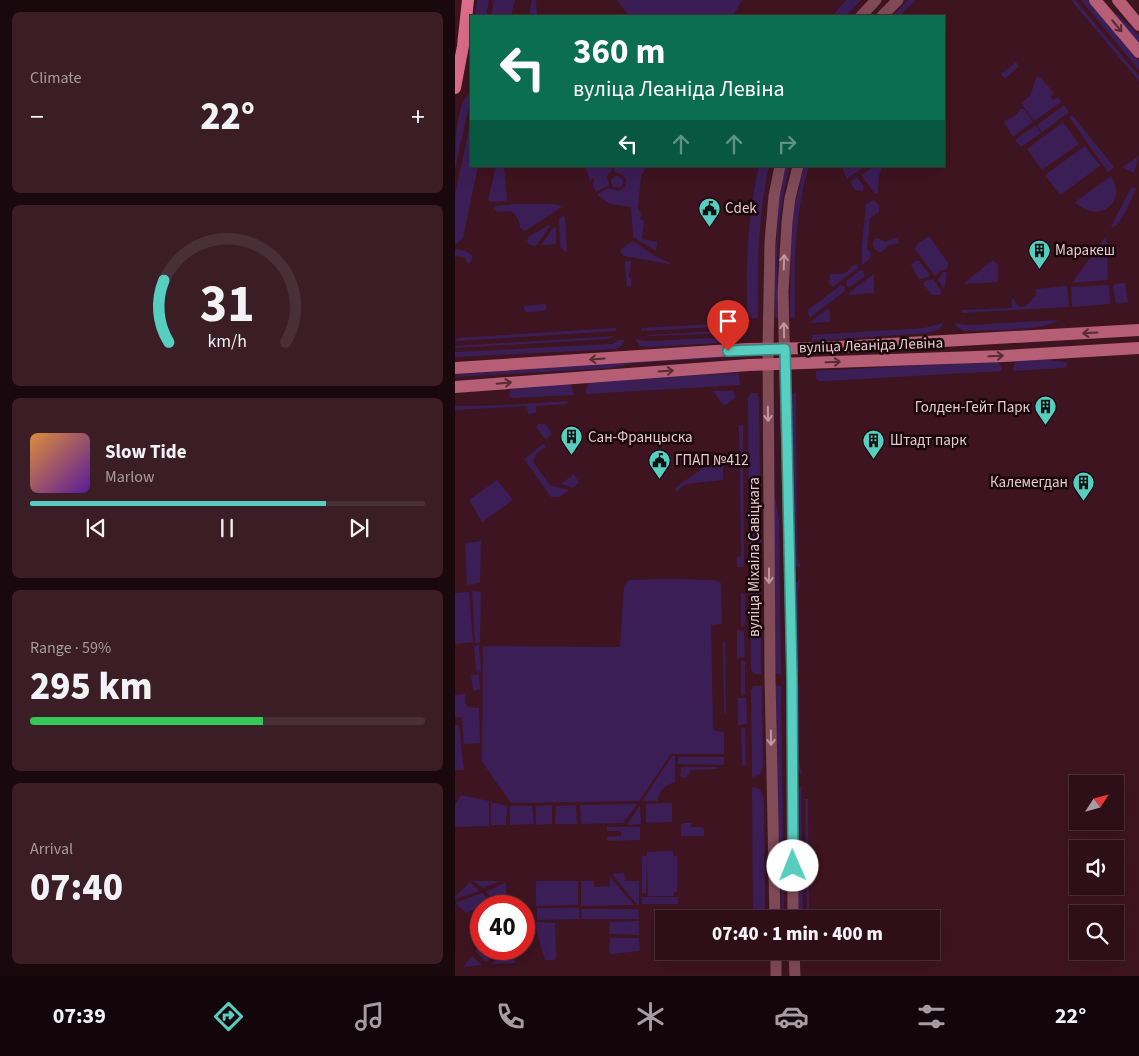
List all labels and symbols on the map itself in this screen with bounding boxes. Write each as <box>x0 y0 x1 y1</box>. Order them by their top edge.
one-way arrow <box>1111 19 1122 32</box>
public building icon: Cdek <box>697 196 721 227</box>
place label: Cdek <box>725 198 757 219</box>
building icon: Маракеш <box>1027 238 1051 269</box>
place label: Маракеш <box>1055 240 1115 261</box>
one-way arrow <box>780 254 789 270</box>
pin <box>707 300 749 351</box>
one-way arrow <box>779 322 789 338</box>
one-way arrow <box>1083 328 1099 337</box>
street label: вуліца Леаніда Левіна <box>799 332 943 359</box>
one-way arrow <box>987 352 1003 361</box>
one-way arrow <box>589 355 605 364</box>
one-way arrow <box>825 358 841 367</box>
one-way arrow <box>657 367 673 376</box>
one-way arrow <box>495 379 511 388</box>
building icon: Голден-Гейт Парк <box>1034 395 1058 426</box>
place label: Голден-Гейт Парк <box>915 397 1031 418</box>
one-way arrow <box>763 405 773 421</box>
building icon: Сан-Францыска <box>560 425 584 456</box>
place label: Сан-Францыска <box>588 427 693 448</box>
building icon: Штадт парк <box>862 428 886 459</box>
place label: Штадт парк <box>890 430 967 451</box>
public building icon: ГПАП №412 <box>647 448 671 479</box>
place label: ГПАП №412 <box>675 450 749 471</box>
building icon: Калемегдан <box>1072 470 1096 501</box>
place label: Калемегдан <box>990 472 1068 493</box>
street label: вуліца Міхаіла Савіцкага <box>744 477 765 637</box>
one-way arrow <box>764 568 774 584</box>
one-way arrow <box>766 730 776 746</box>
north arrow <box>1069 775 1124 830</box>
position arrow <box>766 839 818 891</box>
speed limit sign: 40 <box>470 895 535 960</box>

